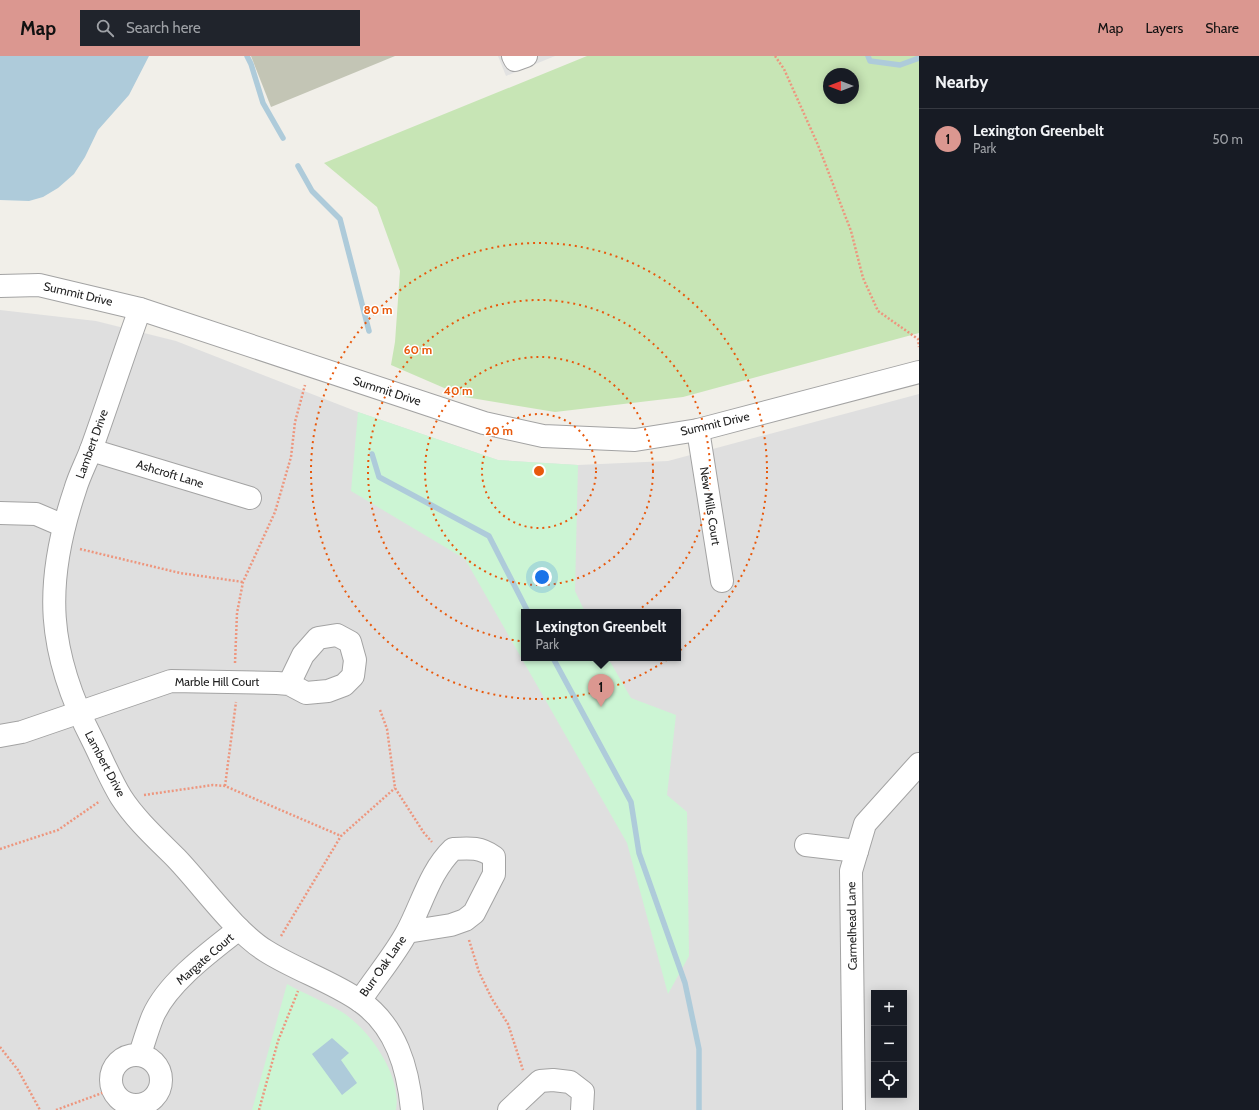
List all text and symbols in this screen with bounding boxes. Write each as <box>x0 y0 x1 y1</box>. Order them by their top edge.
search box <box>80 10 360 46</box>
text: Map <box>20 17 56 40</box>
icon: search <box>94 17 116 39</box>
text: Search here <box>126 19 201 37</box>
text: Map <box>1098 19 1123 37</box>
text: Layers <box>1145 19 1183 37</box>
text: Share <box>1205 19 1239 37</box>
north arrow <box>823 68 859 104</box>
text: Nearby <box>935 72 988 92</box>
text: Lexington Greenbelt <box>973 122 1104 140</box>
text: 1 <box>946 131 950 147</box>
text: 50 m <box>1213 131 1243 147</box>
text: Park <box>973 140 996 156</box>
street label: Summit Drive <box>42 278 114 309</box>
text: 80 m <box>364 302 392 317</box>
text: 60 m <box>404 342 432 357</box>
street label: Summit Drive <box>351 373 423 409</box>
text: 40 m <box>443 383 473 398</box>
street label: Lambert Drive <box>72 407 111 480</box>
street label: Summit Drive <box>679 408 751 439</box>
text: 20 m <box>485 423 513 438</box>
street label: Ashcroft Lane <box>135 456 206 491</box>
centre of rings <box>532 464 546 478</box>
street label: New Mills Court <box>697 466 724 546</box>
your location <box>532 567 552 587</box>
popup <box>521 609 681 661</box>
text: Lexington Greenbelt <box>536 618 666 636</box>
text: Park <box>536 636 559 652</box>
street label: Marble Hill Court <box>175 674 259 689</box>
pin: 1 <box>588 674 614 707</box>
street label: Lambert Drive <box>82 728 129 799</box>
street label: Carmelhead Lane <box>843 881 860 971</box>
street label: Margate Court <box>173 929 237 988</box>
street label: Burr Oak Lane <box>356 932 409 999</box>
map controls <box>871 990 907 1098</box>
button: + <box>871 990 907 1026</box>
button: − <box>871 1026 907 1062</box>
button: locate <box>871 1062 907 1098</box>

